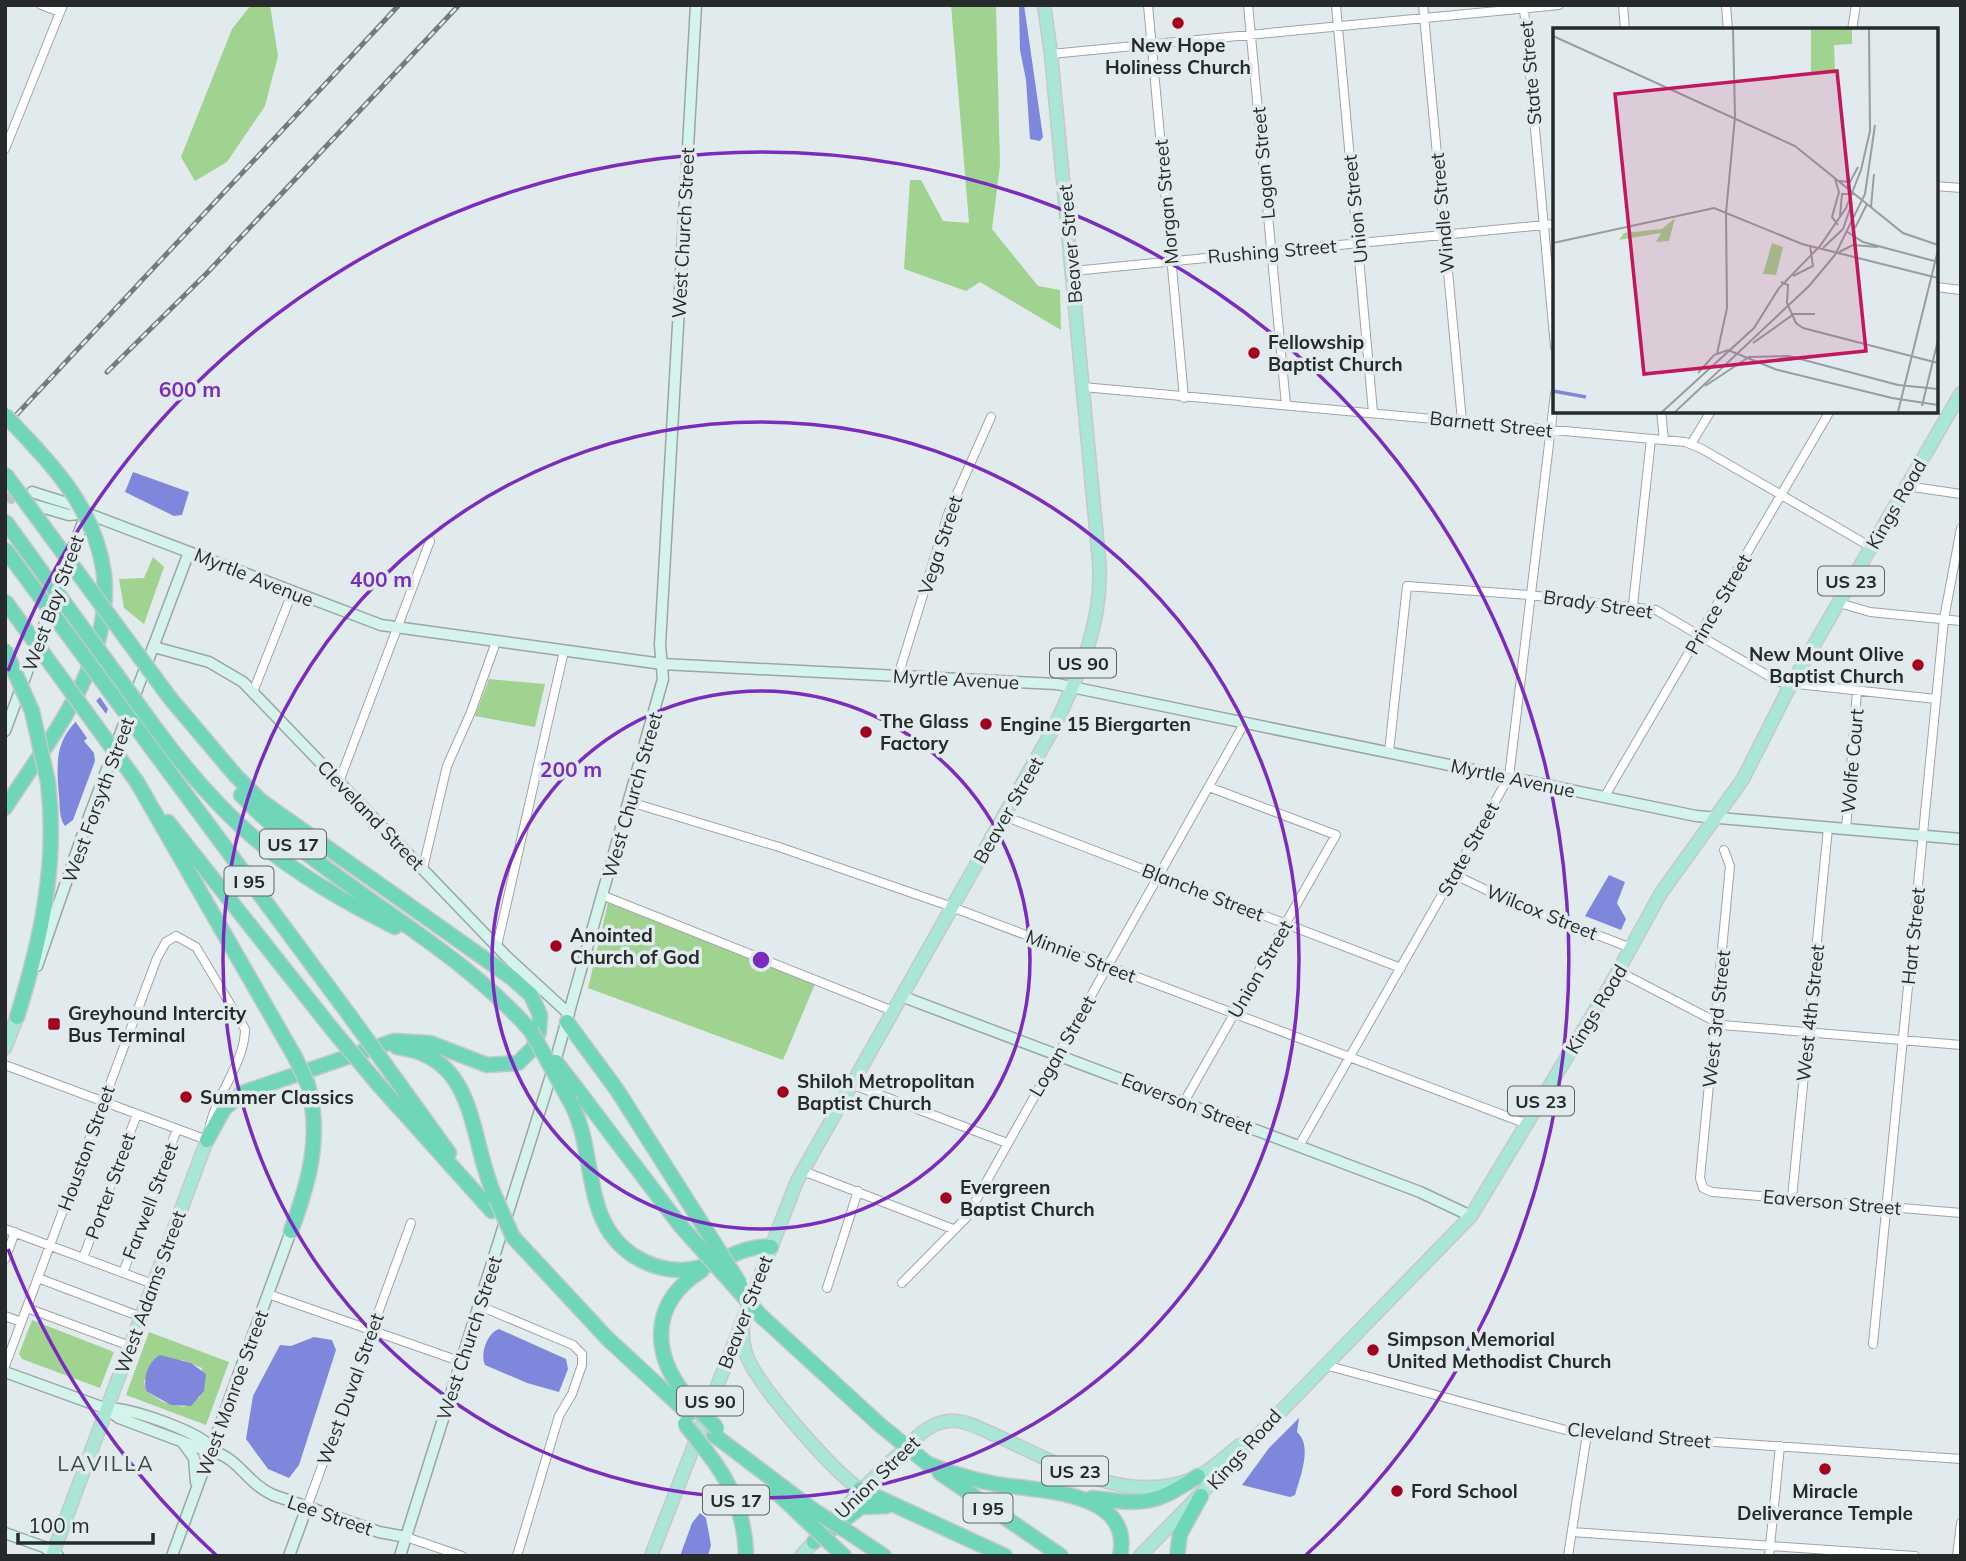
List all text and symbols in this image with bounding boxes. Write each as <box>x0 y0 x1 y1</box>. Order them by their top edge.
marker: New Hope Holiness Church <box>1170 15 1186 31</box>
street label: State Street <box>1513 20 1546 126</box>
inset map <box>1553 28 1938 413</box>
place label: New Hope Holiness Church <box>1105 33 1251 79</box>
street label: Logan Street <box>1246 106 1280 220</box>
street label: Morgan Street <box>1149 138 1183 266</box>
street label: West Church Street <box>667 147 699 319</box>
street label: Windle Street <box>1425 152 1459 274</box>
street label: Union Street <box>1337 153 1373 264</box>
street label: Beaver Street <box>1053 183 1087 304</box>
street label: Rushing Street <box>1207 233 1338 269</box>
place label: Fellowship Baptist Church <box>1268 330 1403 376</box>
marker: Fellowship Baptist Church <box>1246 345 1262 361</box>
text: 600 m <box>159 376 221 402</box>
street label: Barnett Street <box>1428 406 1554 442</box>
street label: Kings Road <box>1861 455 1931 553</box>
street label: Vega Street <box>913 492 967 598</box>
street label: West Bay Street <box>17 531 89 674</box>
street label: Myrtle Avenue <box>191 542 317 612</box>
street label: Prince Street <box>1680 549 1757 658</box>
text: 400 m <box>350 566 412 592</box>
road number: US 23 <box>1818 566 1884 596</box>
street label: Brady Street <box>1542 584 1655 624</box>
place label: New Mount Olive Baptist Church <box>1749 642 1904 688</box>
road number: US 90 <box>1050 648 1116 678</box>
marker: New Mount Olive Baptist Church <box>1910 657 1926 673</box>
street label: Myrtle Avenue <box>892 664 1020 694</box>
street label: Wolfe Court <box>1835 707 1869 814</box>
street label: West Church Street <box>597 709 667 881</box>
place label: The Glass Factory <box>880 709 969 755</box>
place label: Engine 15 Biergarten <box>1000 712 1191 736</box>
street label: West Forsyth Street <box>57 714 139 886</box>
marker: Engine 15 Biergarten <box>978 716 994 732</box>
marker: The Glass Factory <box>858 724 874 740</box>
street label: Beaver Street <box>968 752 1048 868</box>
street label: Myrtle Avenue <box>1449 753 1577 803</box>
street label: Cleveland Street <box>312 755 430 875</box>
text: 200 m <box>540 756 602 782</box>
street label: State Street <box>1432 797 1504 900</box>
road number: US 17 <box>260 830 326 858</box>
street label: Blanche Street <box>1139 858 1268 926</box>
road number: I 95 <box>224 866 274 896</box>
street label: Wilcox Street <box>1483 879 1601 945</box>
street label: Hart Street <box>1896 886 1930 986</box>
street label: Union Street <box>1222 915 1298 1022</box>
place label: Anointed Church of God <box>570 923 700 969</box>
street label: Minnie Street <box>1023 924 1140 988</box>
marker: Anointed Church of God <box>548 938 564 954</box>
street label: West 4th Street <box>1791 943 1829 1083</box>
centre of rings <box>749 948 773 972</box>
street label: West 3rd Street <box>1697 949 1735 1089</box>
street label: Kings Road <box>1560 960 1632 1058</box>
street label: Logan Street <box>1023 991 1101 1101</box>
place label: Greyhound Intercity Bus Terminal <box>68 1001 247 1047</box>
marker: Greyhound Intercity Bus Terminal <box>46 1016 62 1032</box>
street label: Eaverson Street <box>1118 1067 1256 1139</box>
place label: Shiloh Metropolitan Baptist Church <box>797 1069 975 1115</box>
street label: Houston Street <box>52 1082 120 1214</box>
marker: Shiloh Metropolitan Baptist Church <box>775 1084 791 1100</box>
place label: Summer Classics <box>200 1085 354 1109</box>
road number: US 23 <box>1508 1086 1574 1116</box>
marker: Summer Classics <box>178 1089 194 1105</box>
street label: Porter Street <box>80 1129 140 1242</box>
street label: Farwell Street <box>117 1139 183 1262</box>
place label: Evergreen Baptist Church <box>960 1175 1095 1221</box>
street label: Eaverson Street <box>1762 1184 1902 1220</box>
marker: Evergreen Baptist Church <box>938 1190 954 1206</box>
street label: West Adams Street <box>109 1207 191 1377</box>
street label: Beaver Street <box>712 1252 778 1372</box>
street label: West Church Street <box>431 1253 507 1423</box>
street label: West Monroe Street <box>191 1306 273 1479</box>
street label: West Duval Street <box>311 1310 389 1468</box>
place label: Simpson Memorial United Methodist Church <box>1387 1327 1612 1373</box>
marker: Simpson Memorial United Methodist Church <box>1365 1342 1381 1358</box>
road number: US 90 <box>677 1386 743 1416</box>
street label: Kings Road <box>1202 1404 1286 1494</box>
street label: Cleveland Street <box>1566 1417 1712 1453</box>
street label: Union Street <box>829 1430 925 1523</box>
district label: LAVILLA <box>57 1450 155 1476</box>
road number: US 23 <box>1042 1456 1108 1486</box>
marker: Miracle Deliverance Temple <box>1817 1461 1833 1477</box>
place label: Ford School <box>1411 1479 1518 1503</box>
place label: Miracle Deliverance Temple <box>1737 1479 1913 1525</box>
marker: Ford School <box>1389 1483 1405 1499</box>
road number: US 17 <box>703 1485 769 1514</box>
street label: Lee Street <box>284 1489 376 1541</box>
road number: I 95 <box>964 1493 1012 1522</box>
scale bar <box>18 1502 152 1546</box>
text: 100 m <box>28 1512 90 1538</box>

